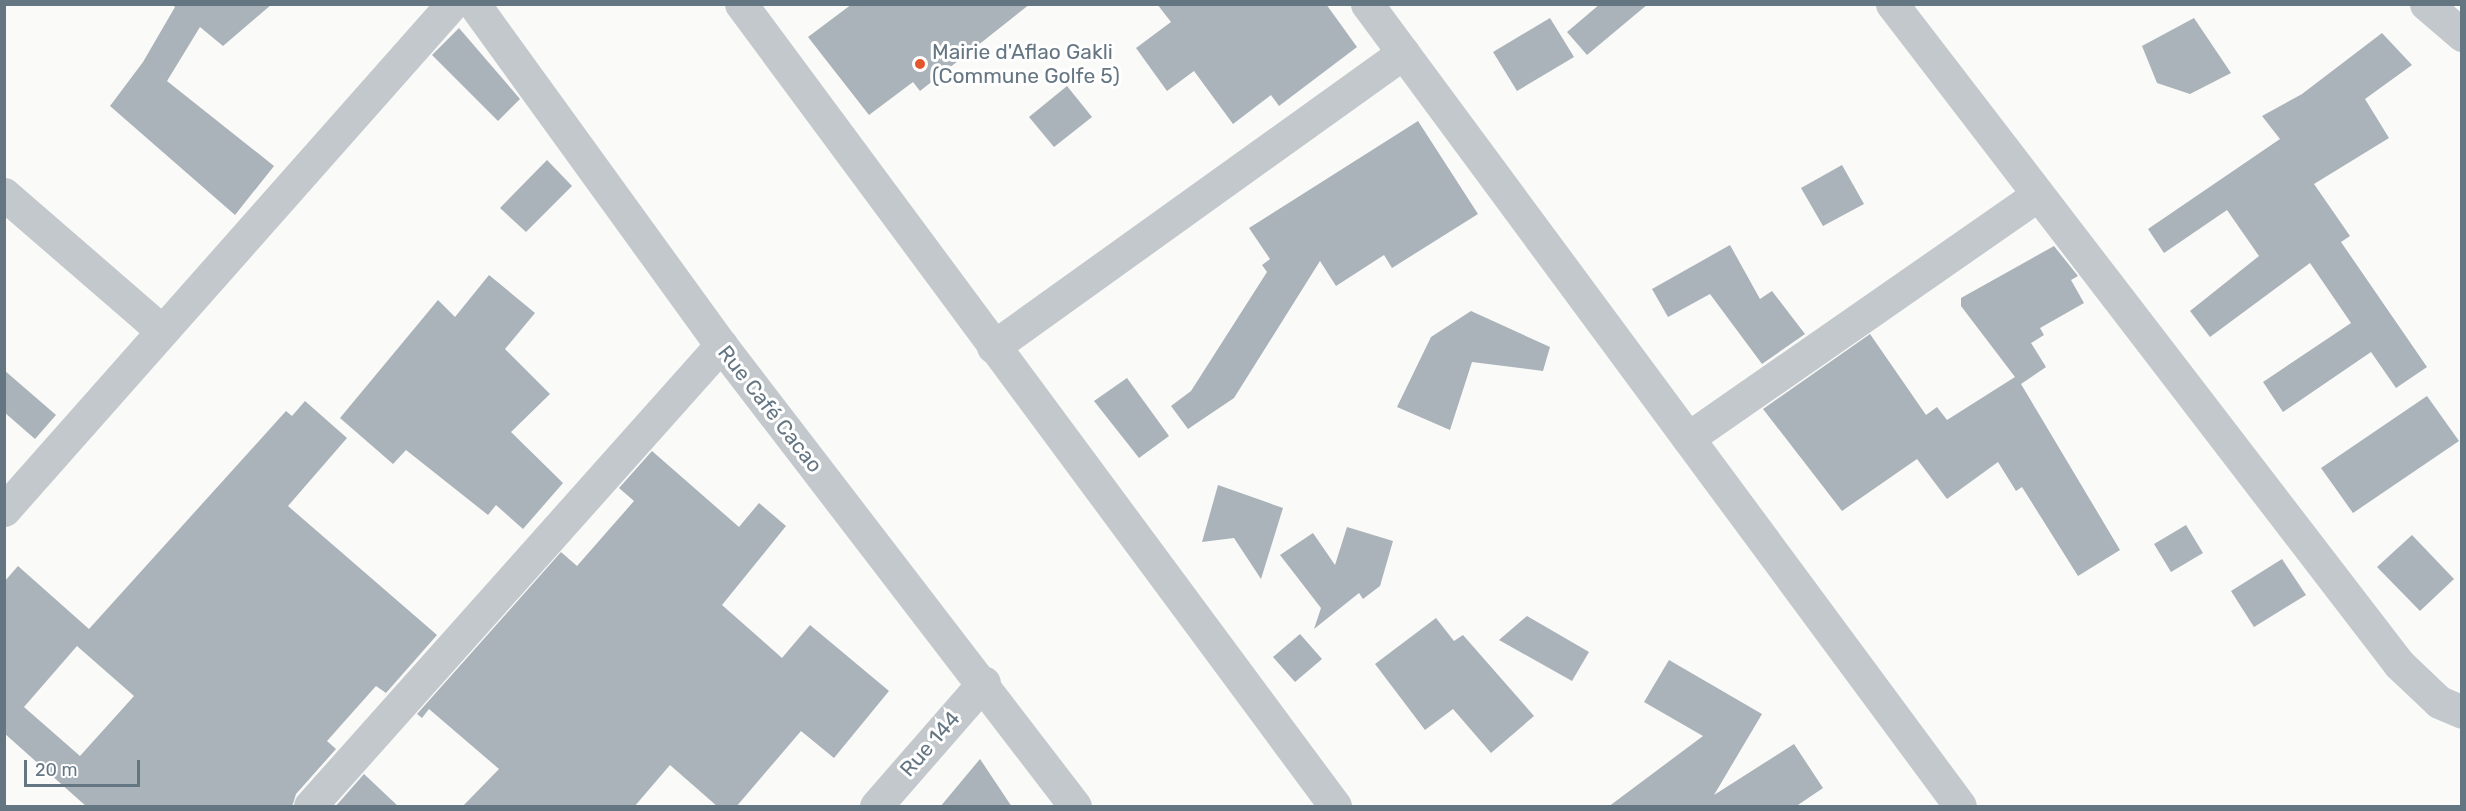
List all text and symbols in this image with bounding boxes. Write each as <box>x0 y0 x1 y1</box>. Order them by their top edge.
place label: Mairie d'Aflao Gakli (Commune Golfe 5) <box>932 39 1120 89</box>
marker: Mairie d'Aflao Gakli (Commune Golfe 5) <box>913 57 927 71</box>
street label: Rue Café Cacao <box>713 340 827 478</box>
street label: Rue 144 <box>895 706 965 782</box>
scale bar <box>27 748 142 786</box>
text: 20 m <box>35 759 77 781</box>

